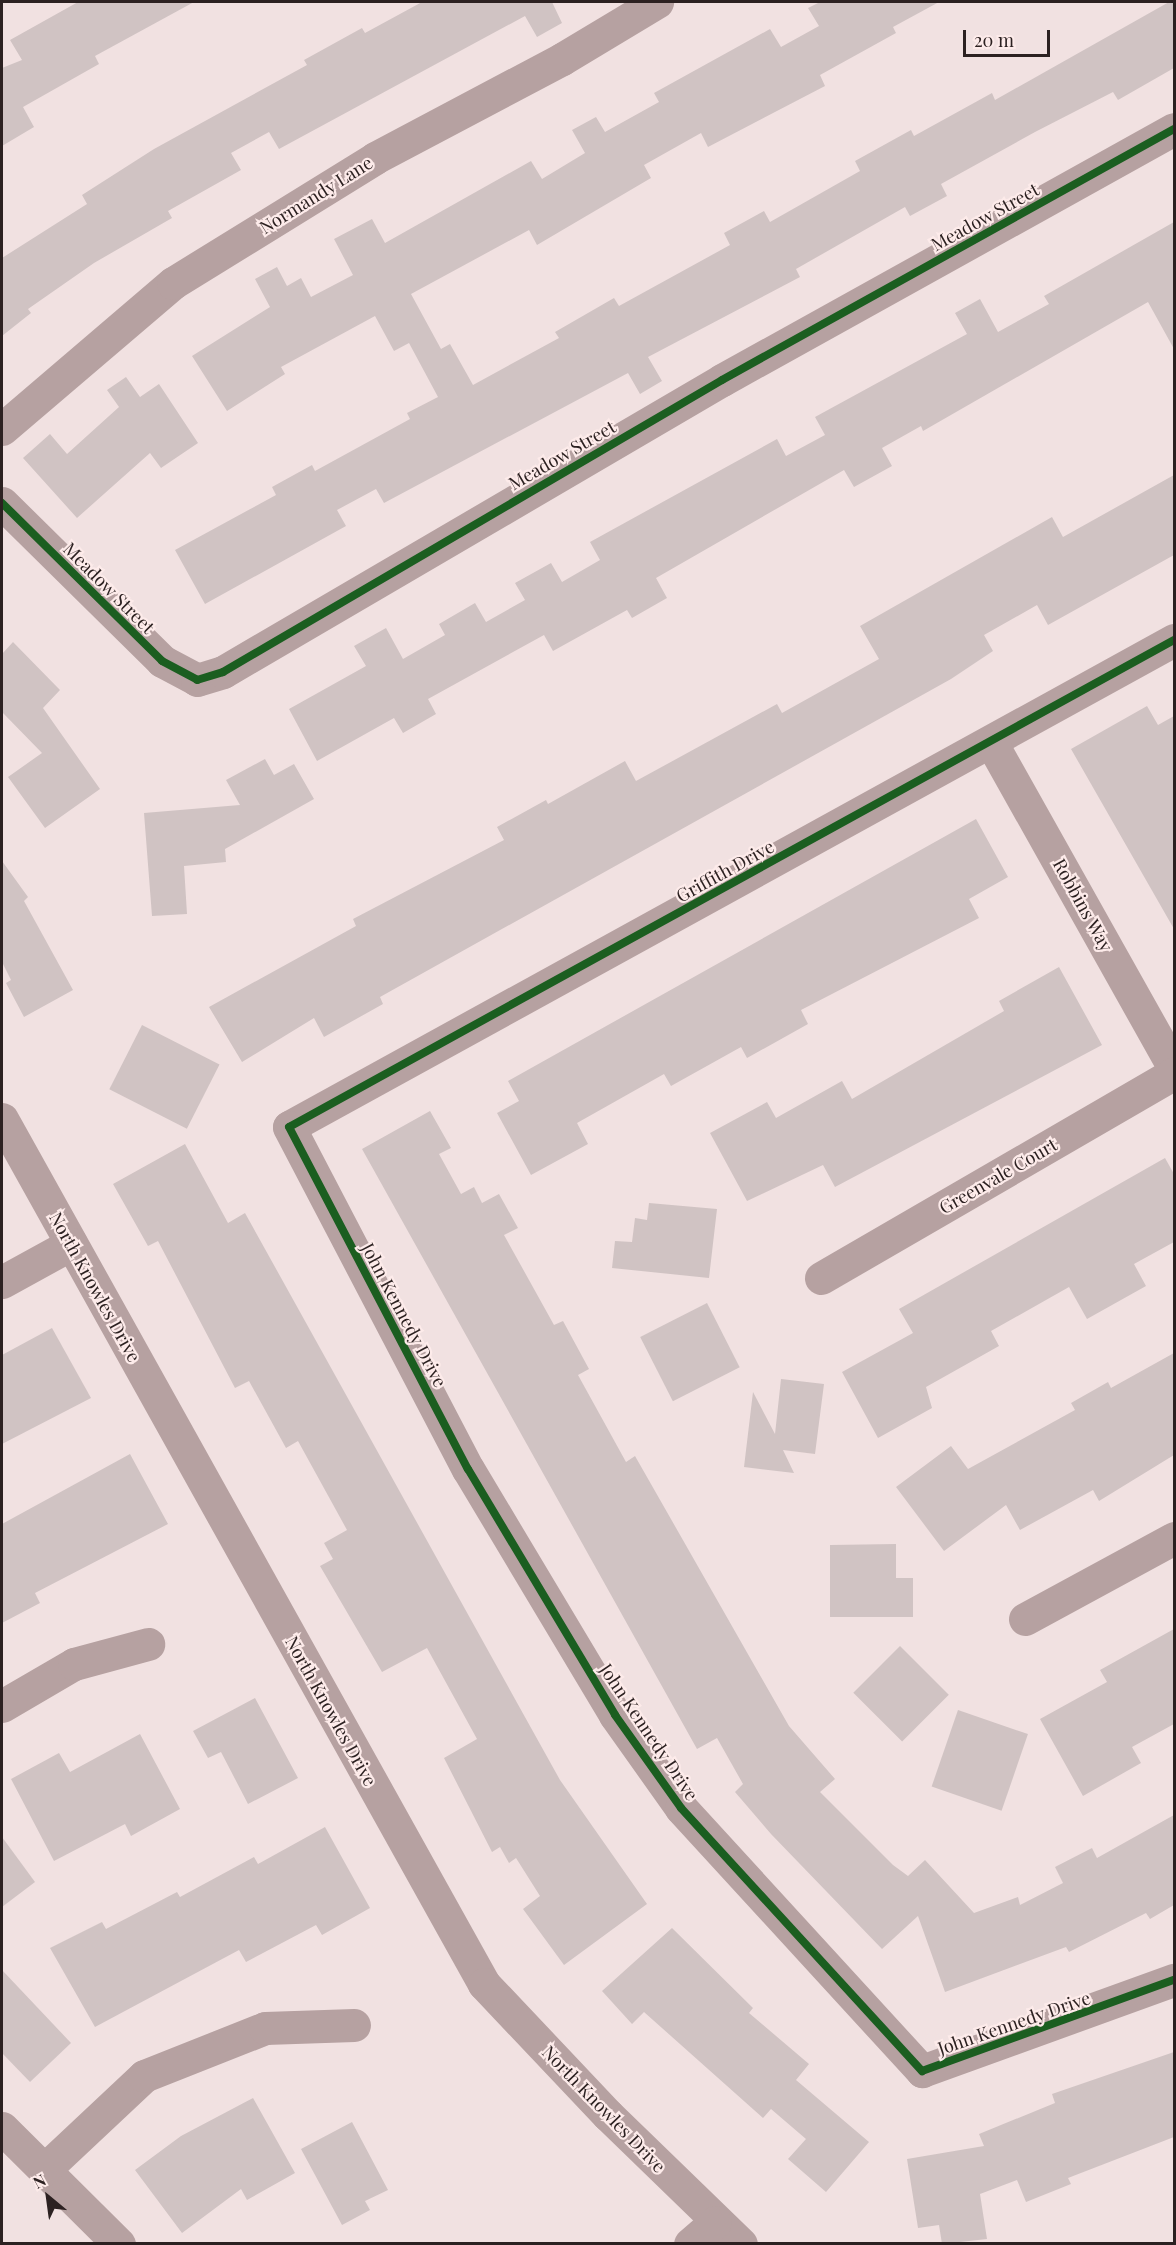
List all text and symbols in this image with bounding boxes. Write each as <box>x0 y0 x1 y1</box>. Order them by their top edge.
scale bar <box>966 18 1053 56</box>
text: 20 m <box>974 28 1014 52</box>
street label: Normandy Lane <box>255 152 377 238</box>
street label: Meadow Street <box>927 178 1043 256</box>
street label: Meadow Street <box>505 416 619 494</box>
street label: Meadow Street <box>59 538 159 638</box>
street label: Griffith Drive <box>672 835 778 907</box>
street label: Robbins Way <box>1048 854 1118 956</box>
street label: Greenvale Court <box>935 1134 1061 1218</box>
street label: North Knowles Drive <box>45 1208 145 1366</box>
street label: John Kennedy Drive <box>357 1239 451 1391</box>
street label: North Knowles Drive <box>281 1632 381 1790</box>
street label: John Kennedy Drive <box>595 1659 703 1805</box>
street label: John Kennedy Drive <box>935 1987 1093 2059</box>
street label: North Knowles Drive <box>538 2041 670 2177</box>
north arrow <box>18 2167 78 2227</box>
text: N <box>29 2169 49 2193</box>

